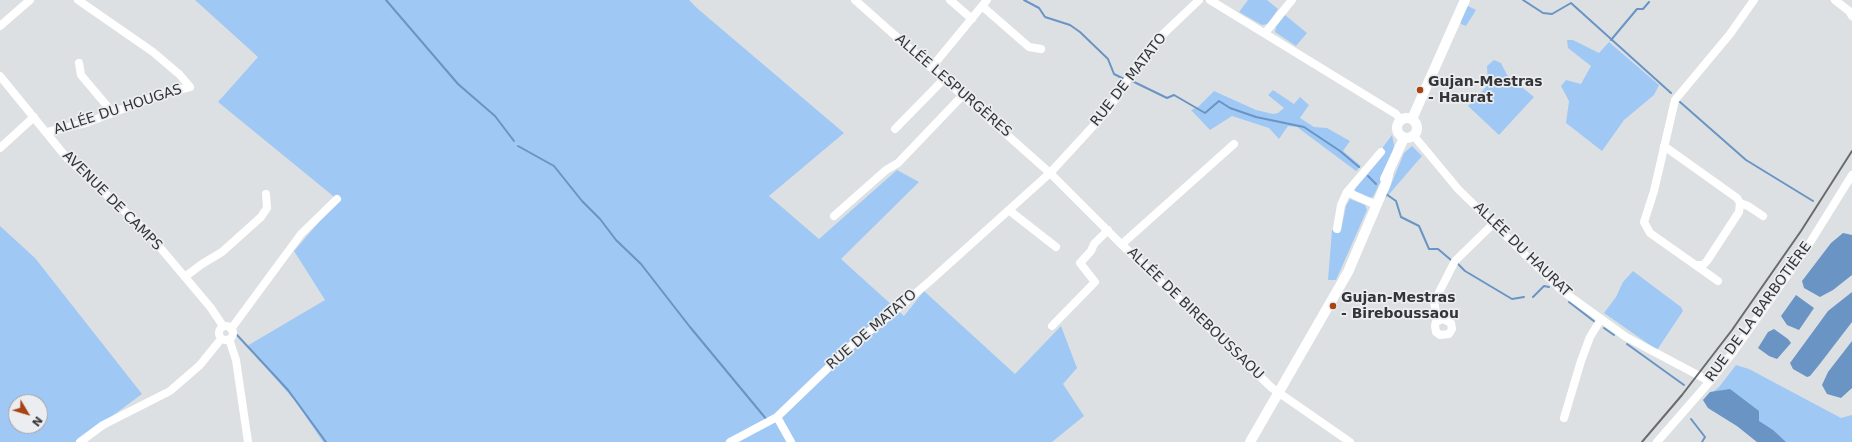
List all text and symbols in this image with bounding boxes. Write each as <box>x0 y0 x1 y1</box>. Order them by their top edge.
street label: RUE DE MATATO <box>1087 30 1171 130</box>
street label: ALLÉE LESPURGÈRES <box>891 31 1015 141</box>
place label: Gujan-Mestras - Haurat <box>1428 74 1543 106</box>
street label: ALLÉE DU HOUGAS <box>52 81 184 139</box>
marker: Gujan-Mestras - Haurat <box>1415 85 1425 95</box>
street label: AVENUE DE CAMPS <box>59 148 165 254</box>
street label: ALLÉE DU HAURAT <box>1470 199 1574 301</box>
street label: RUE DE LA BARBOTIÈRE <box>1703 239 1815 385</box>
street label: ALLÉE DE BIREBOUSSAOU <box>1123 244 1267 384</box>
street label: RUE DE MATATO <box>824 286 920 374</box>
place label: Gujan-Mestras - Bireboussaou <box>1341 290 1459 322</box>
marker: Gujan-Mestras - Bireboussaou <box>1328 301 1338 311</box>
north arrow <box>8 394 48 434</box>
text: N <box>29 413 45 429</box>

